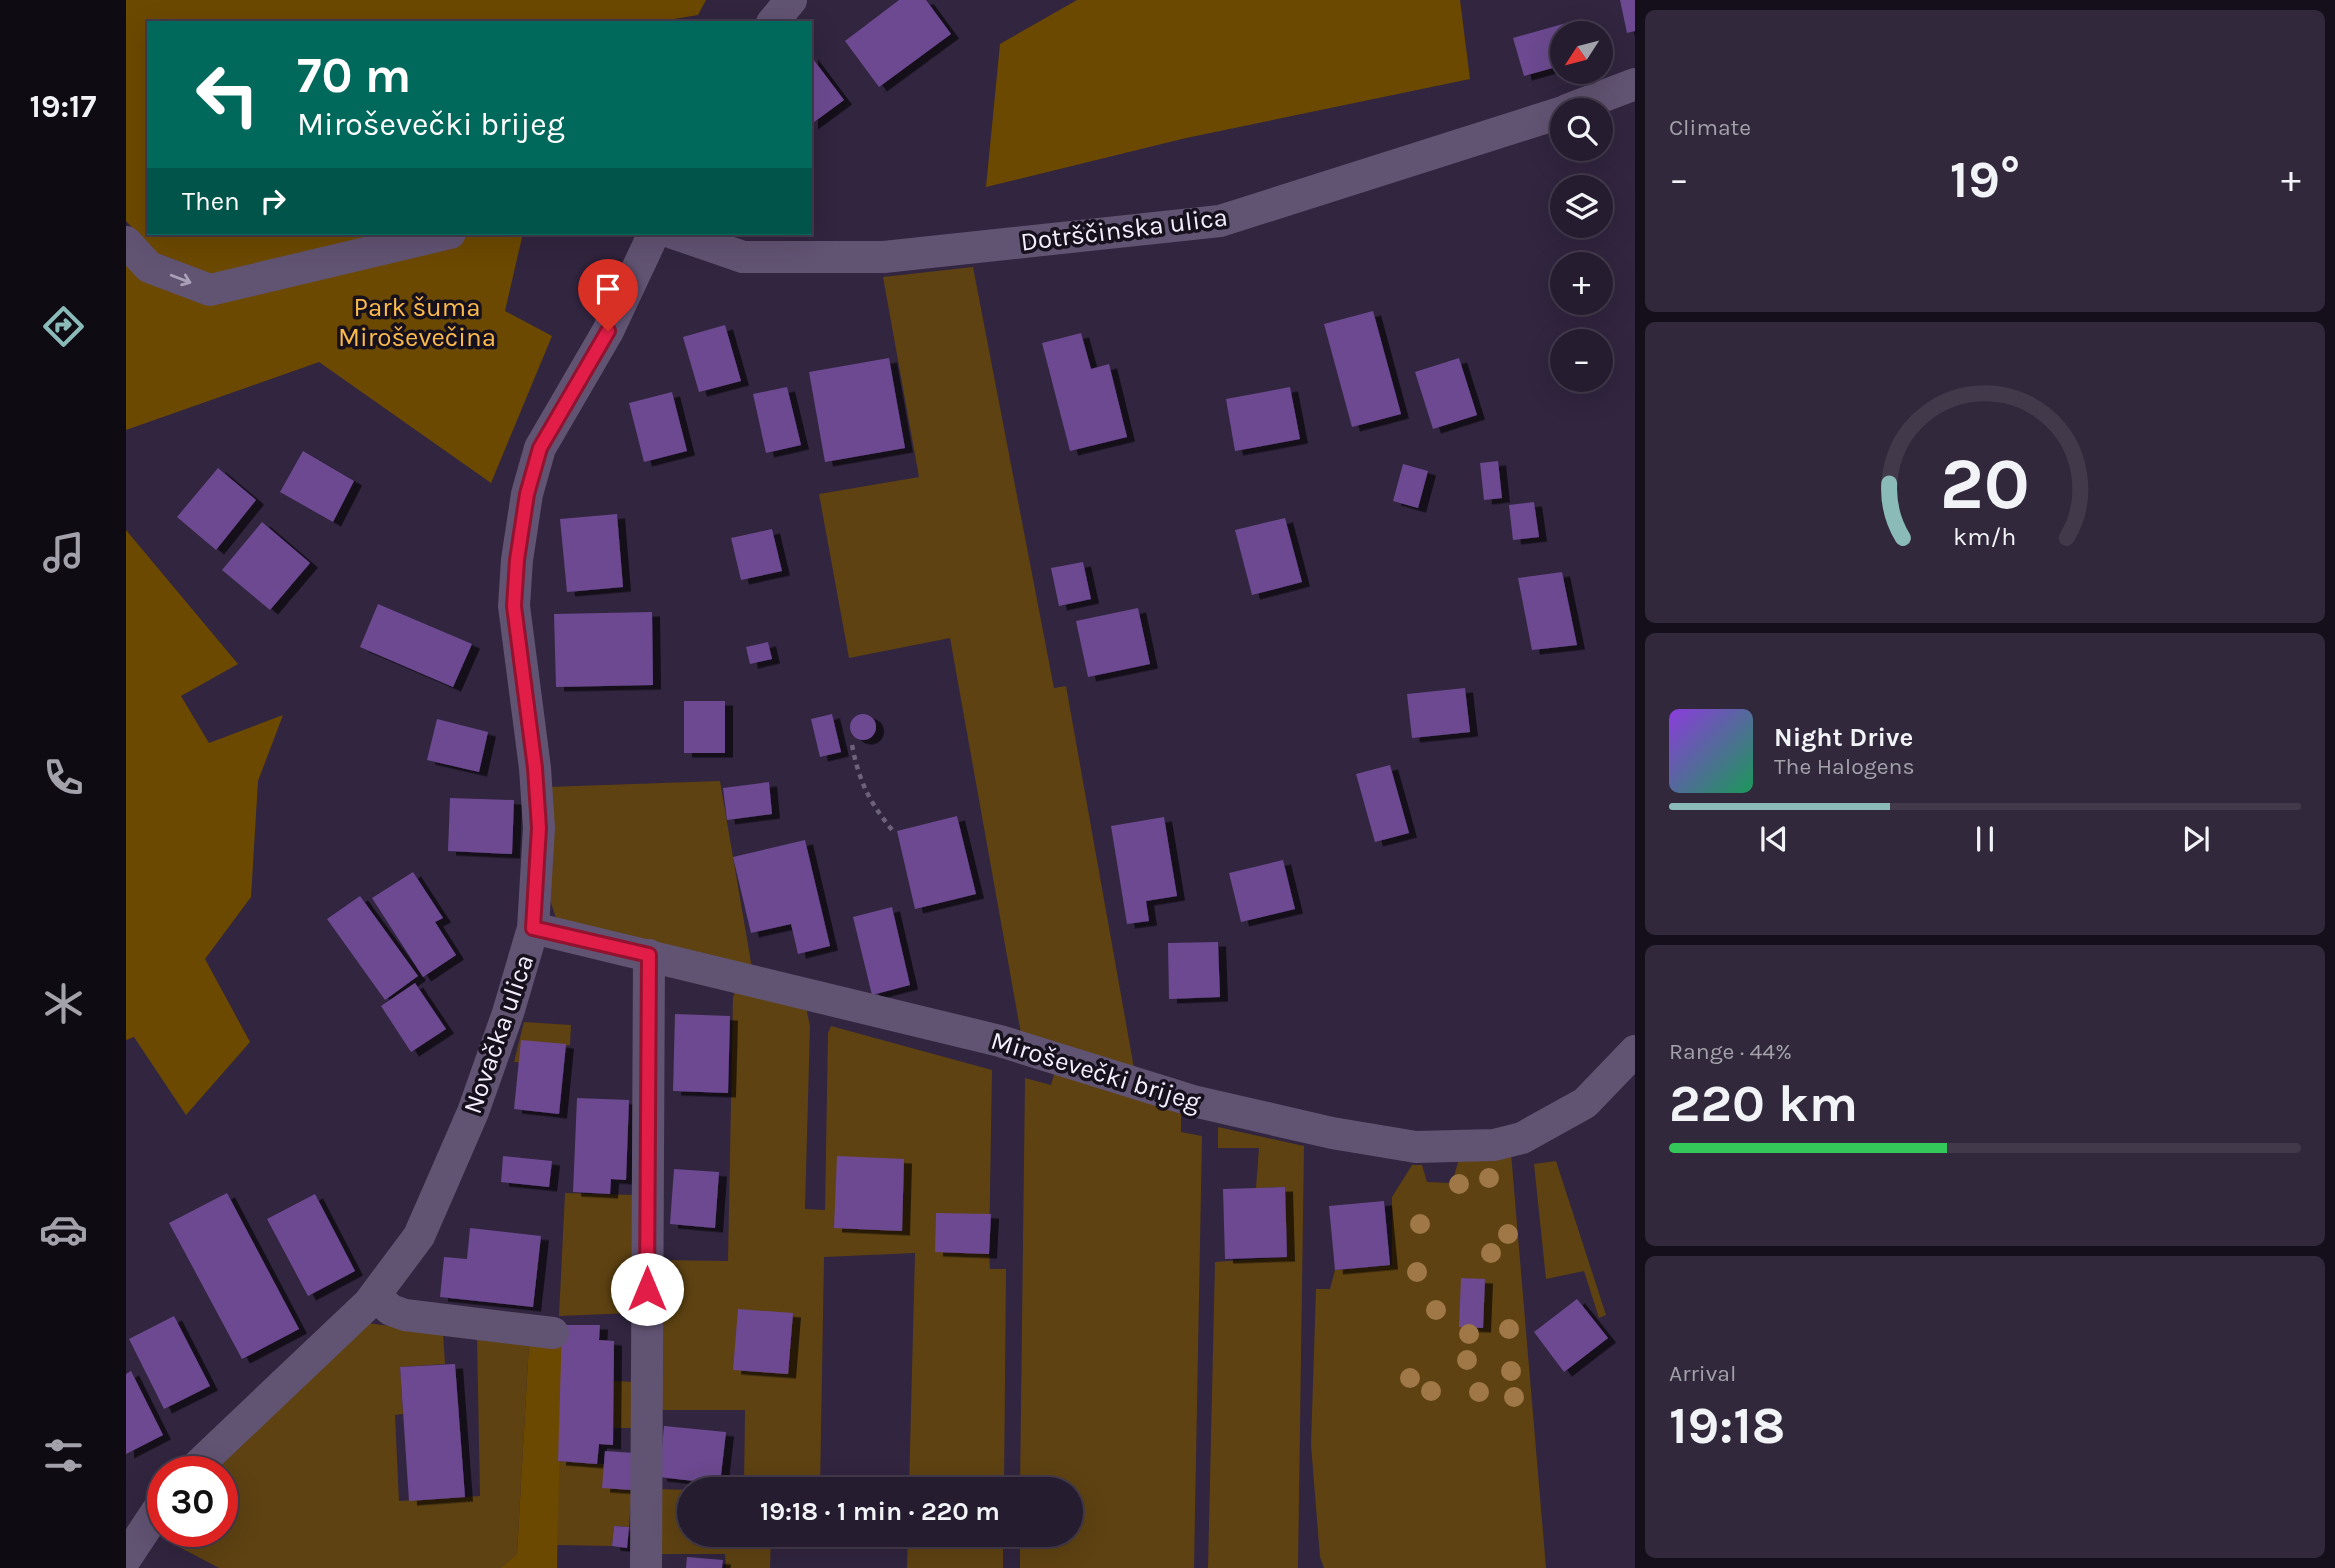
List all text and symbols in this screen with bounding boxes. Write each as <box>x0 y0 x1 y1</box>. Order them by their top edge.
north arrow <box>1550 21 1614 84</box>
map controls <box>1550 21 1613 392</box>
text: 70 m <box>297 47 411 104</box>
icon: left <box>182 49 273 140</box>
text: 19:17 <box>30 88 96 125</box>
button: search <box>1550 98 1613 161</box>
text: Miroševečki brijeg <box>297 106 565 143</box>
text: Climate <box>1669 114 1751 141</box>
text: 19° <box>1950 149 2020 210</box>
text: − <box>1669 157 1689 202</box>
text: + <box>2281 157 2301 202</box>
button: layers <box>1550 175 1613 238</box>
icon: right <box>254 182 292 220</box>
text: Then <box>182 186 240 217</box>
street label: Dotrščinska ulica <box>1019 201 1229 258</box>
button: + <box>1550 252 1613 315</box>
pin <box>578 259 638 331</box>
icon: arrive <box>589 270 627 308</box>
one-way arrow <box>170 274 192 286</box>
park label: Park šuma Miroševečina <box>338 292 496 353</box>
icon: directions <box>39 302 88 351</box>
button: − <box>1550 329 1613 392</box>
text: 20 <box>1940 442 2030 527</box>
text: km/h <box>1953 522 2017 551</box>
icon: music <box>39 528 88 577</box>
text: Night Drive <box>1774 722 1913 753</box>
icon: phone <box>39 753 88 802</box>
text: The Halogens <box>1774 753 1914 780</box>
icon: previous <box>1755 820 1793 858</box>
icon: pause <box>1966 820 2004 858</box>
icon: next <box>2177 820 2215 858</box>
street label: Novačka ulica <box>457 950 540 1118</box>
icon: climate <box>39 979 88 1028</box>
street label: Miroševečki brijeg <box>987 1025 1205 1118</box>
text: Range · 44% <box>1669 1038 1792 1065</box>
text: 220 km <box>1669 1073 1858 1134</box>
icon: car <box>39 1205 88 1254</box>
position arrow <box>610 1252 684 1326</box>
text: Arrival <box>1669 1360 1736 1387</box>
text: 19:18 <box>1669 1395 1785 1456</box>
icon: filters <box>39 1431 88 1480</box>
speed limit sign: 30 <box>147 1456 238 1547</box>
text: 19:18 · 1 min · 220 m <box>760 1496 1000 1527</box>

